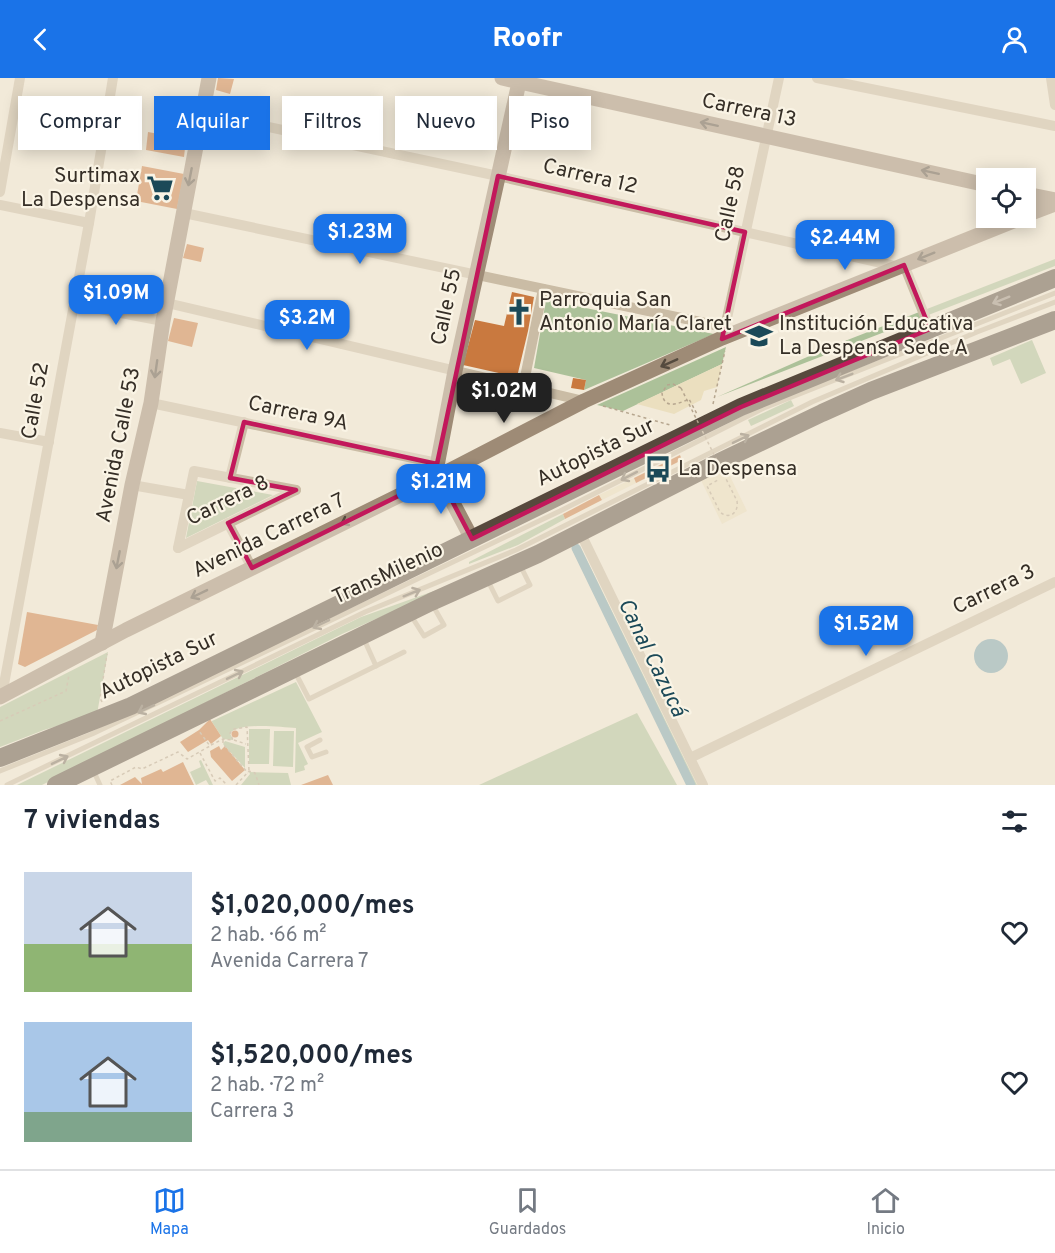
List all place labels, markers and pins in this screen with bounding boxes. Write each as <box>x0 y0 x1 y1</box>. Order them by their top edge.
place label: Surtimax La Despensa <box>21 163 140 214</box>
supermarket icon: Surtimax La Despensa <box>145 173 175 203</box>
pin: $1.23M <box>311 214 409 265</box>
pin: $2.44M <box>796 220 894 271</box>
pin: $1.09M <box>67 275 165 326</box>
place label: Parroquia San Antonio María Claret <box>539 287 732 338</box>
church icon: Parroquia San Antonio María Claret <box>504 297 534 327</box>
pin: $3.2M <box>265 300 349 351</box>
place label: Institución Educativa La Despensa Sede A <box>779 311 973 362</box>
school or university icon: Institución Educativa La Despensa Sede A <box>744 321 774 351</box>
pin: $1.02M <box>455 373 553 424</box>
bus stop icon: La Despensa <box>643 454 673 484</box>
place label: La Despensa <box>678 456 797 483</box>
pin: $1.21M <box>392 464 490 515</box>
pin: $1.52M <box>817 606 915 657</box>

